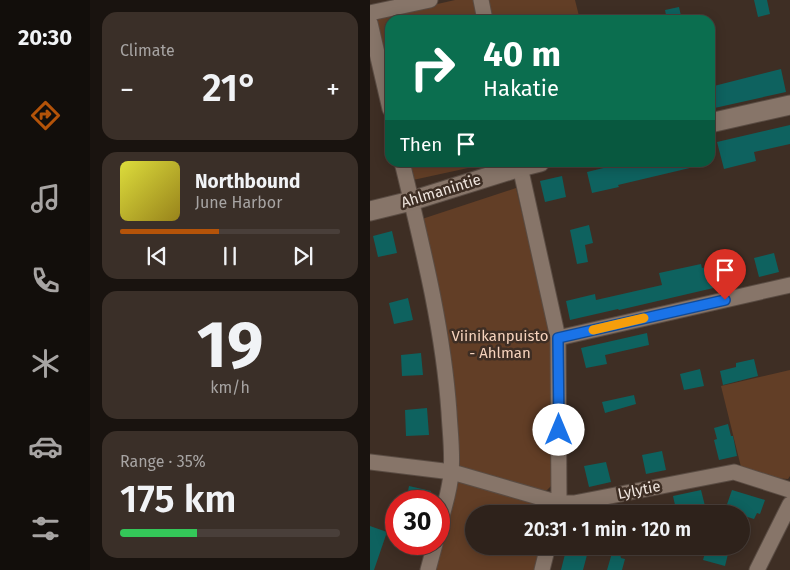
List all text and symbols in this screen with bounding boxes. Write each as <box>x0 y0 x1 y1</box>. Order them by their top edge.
text: 20:30 <box>18 24 72 51</box>
text: 40 m <box>483 33 561 75</box>
icon: right <box>400 35 465 100</box>
text: Climate <box>120 41 175 60</box>
text: 21° <box>202 65 258 111</box>
text: − <box>120 73 134 106</box>
text: + <box>326 73 340 106</box>
text: Hakatie <box>483 75 559 102</box>
icon: directions <box>28 98 63 133</box>
icon: arrive <box>452 130 480 158</box>
text: Then <box>400 133 442 156</box>
text: Northbound <box>195 170 300 193</box>
street label: Ahlmanintie <box>399 170 483 212</box>
icon: music <box>28 181 63 216</box>
text: June Harbor <box>195 193 282 212</box>
icon: previous <box>143 242 171 270</box>
icon: pause <box>216 242 244 270</box>
icon: next <box>289 242 317 270</box>
pin <box>704 249 746 300</box>
icon: arrive <box>711 256 739 284</box>
icon: phone <box>28 263 63 298</box>
text: 19 <box>197 306 263 384</box>
park label: Viinikanpuisto - Ahlman <box>451 327 549 362</box>
icon: climate <box>28 346 63 381</box>
text: km/h <box>210 378 250 397</box>
position arrow <box>532 403 584 455</box>
icon: car <box>28 429 63 464</box>
text: Range · 35% <box>120 452 206 471</box>
text: 175 km <box>120 476 237 522</box>
street label: Lylytie <box>616 477 662 503</box>
speed limit sign: 30 <box>385 490 450 555</box>
icon: filters <box>28 511 63 546</box>
text: 20:31 · 1 min · 120 m <box>524 518 691 541</box>

